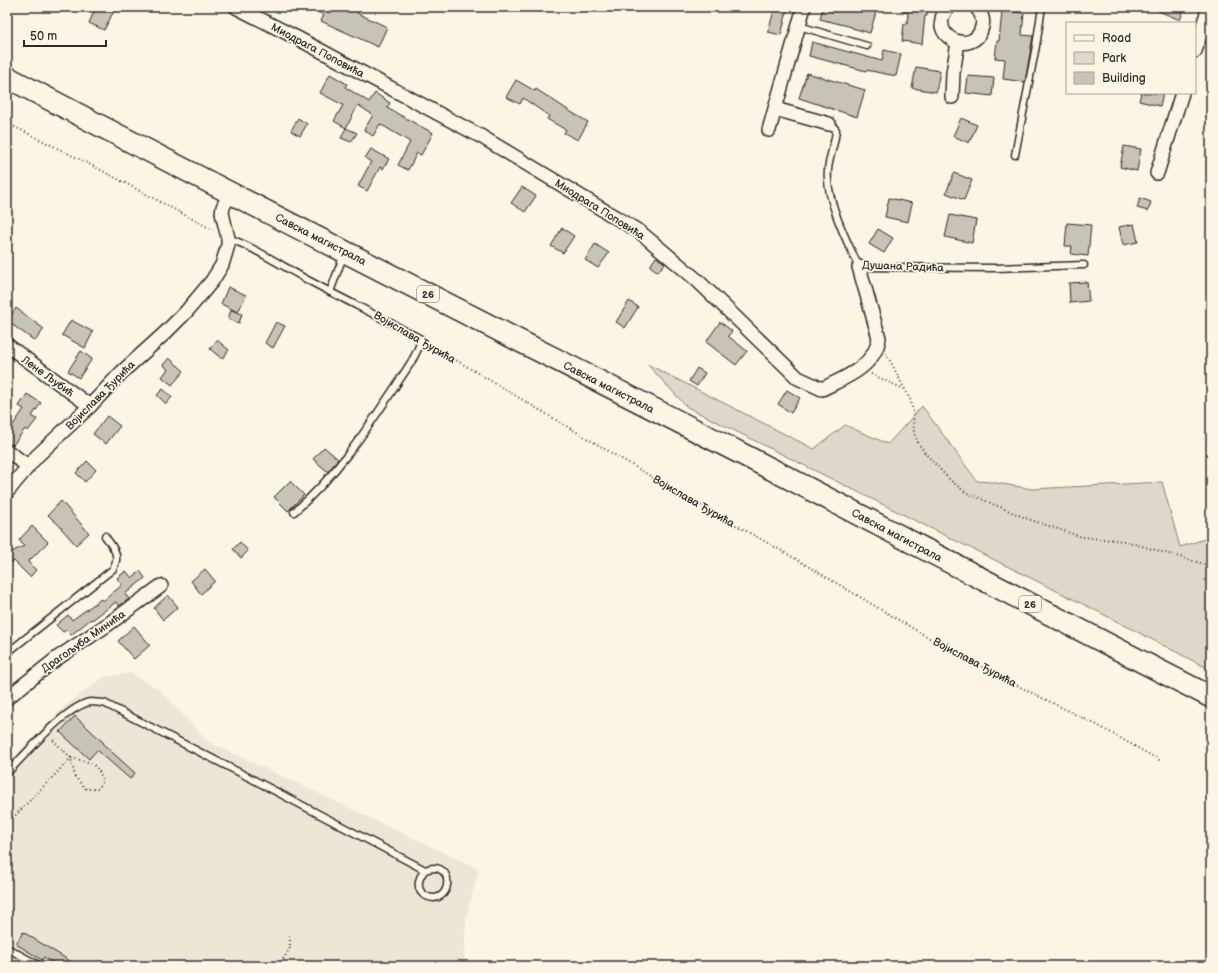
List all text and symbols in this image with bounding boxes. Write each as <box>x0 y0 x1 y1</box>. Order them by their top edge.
street label: Миодрага Поповића <box>269 20 367 81</box>
scale bar <box>24 22 106 48</box>
legend <box>1066 22 1196 94</box>
text: 50 m <box>30 29 57 44</box>
text: Road <box>1102 31 1131 46</box>
text: Park <box>1102 51 1126 66</box>
text: Building <box>1102 71 1146 86</box>
street label: Миодрага Поповића <box>552 176 648 243</box>
street label: Савска магистрала <box>273 211 369 268</box>
street label: Душана Радића <box>862 259 945 274</box>
road number: 26 <box>417 286 439 302</box>
street label: Војислава Ђурића <box>372 309 458 366</box>
street label: Лене Љубић <box>18 352 77 400</box>
street label: Војислава Ђурића <box>63 358 138 433</box>
street label: Савска магистрала <box>561 359 657 416</box>
street label: Војислава Ђурића <box>651 473 737 530</box>
street label: Савска магистрала <box>849 506 945 565</box>
road number: 26 <box>1019 596 1041 612</box>
street label: Драгољуба Минића <box>39 607 128 675</box>
street label: Војислава Ђурића <box>931 635 1019 690</box>

